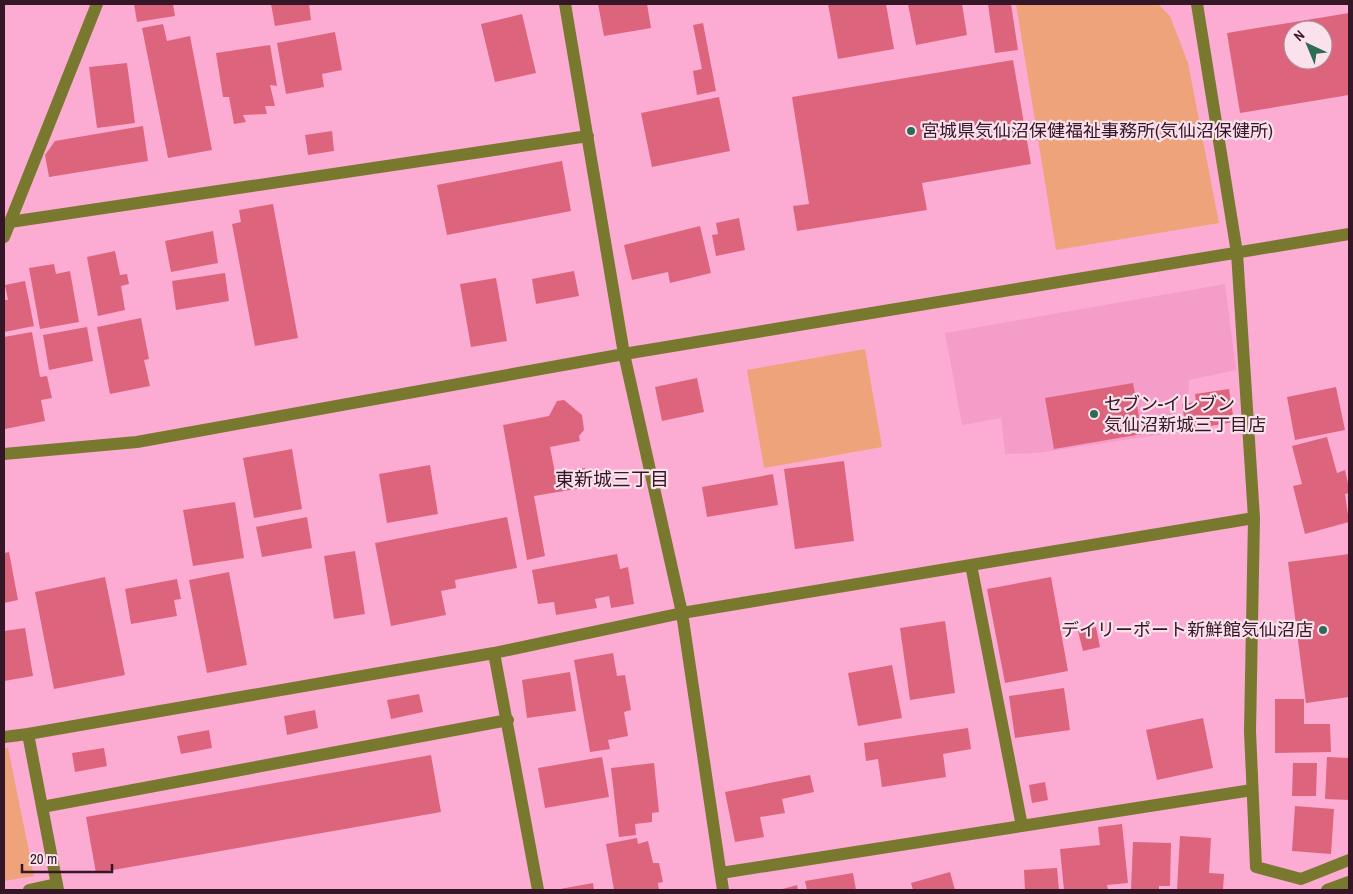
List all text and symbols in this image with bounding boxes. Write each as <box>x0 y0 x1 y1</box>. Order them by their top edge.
north arrow <box>1283 20 1333 70</box>
text: N <box>1290 26 1308 45</box>
place label: 宮城県気仙沼保健福祉事務所(気仙沼保健所) <box>921 118 1273 143</box>
marker: 宮城県気仙沼保健福祉事務所(気仙沼保健所) <box>905 125 917 137</box>
place label: セブン-イレブン 気仙沼新城三丁目店 <box>1104 391 1266 437</box>
marker: セブン-イレブン 気仙沼新城三丁目店 <box>1088 408 1100 420</box>
district label: 東新城三丁目 <box>555 466 669 492</box>
place label: デイリーポート新鮮館気仙沼店 <box>1061 617 1313 642</box>
marker: デイリーポート新鮮館気仙沼店 <box>1317 624 1329 636</box>
scale bar <box>22 842 112 874</box>
text: 20 m <box>30 848 57 869</box>

